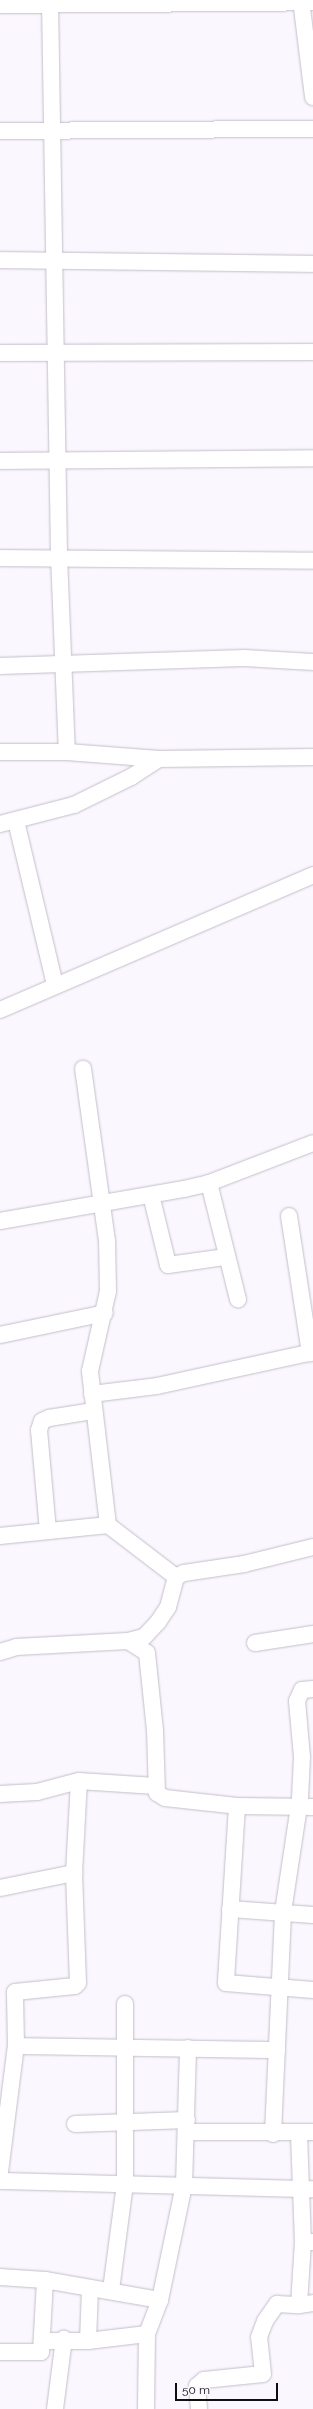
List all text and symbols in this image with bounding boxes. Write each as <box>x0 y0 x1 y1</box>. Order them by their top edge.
scale bar <box>177 2375 280 2401</box>
text: 50 m <box>182 2383 210 2397</box>

